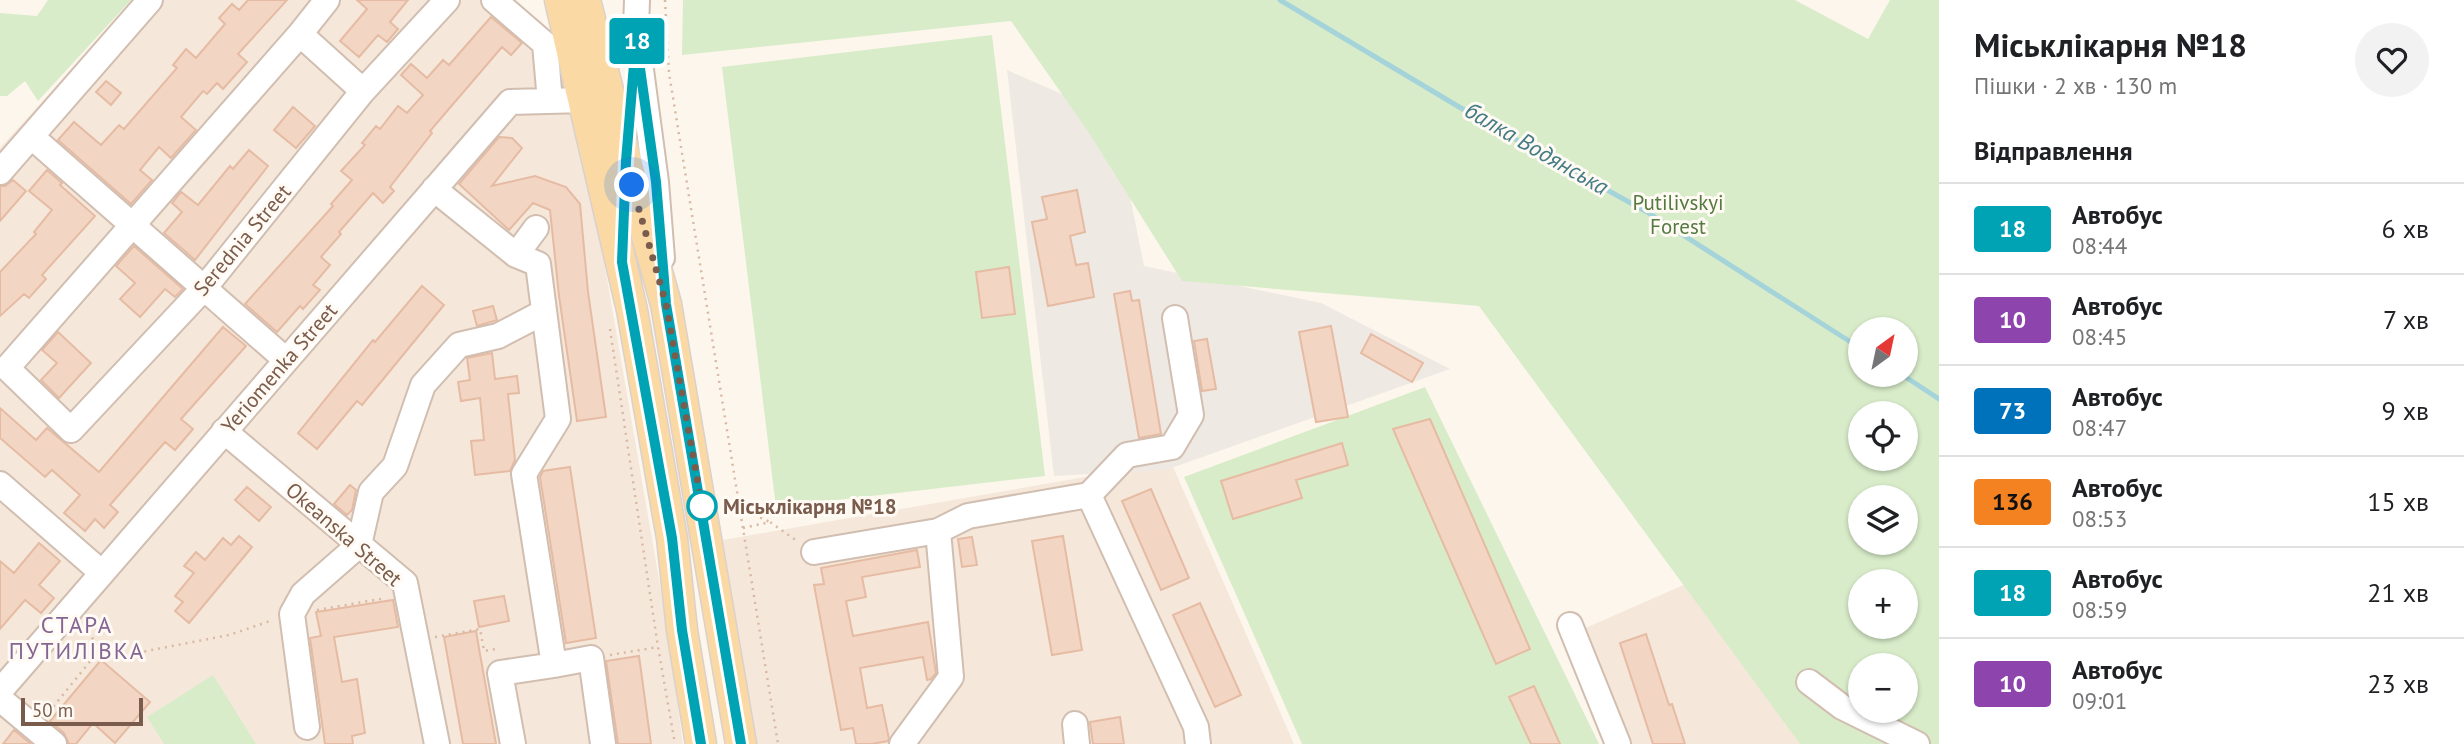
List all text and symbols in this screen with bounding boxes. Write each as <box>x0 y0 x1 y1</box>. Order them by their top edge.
line badge: 18 <box>606 18 668 64</box>
text: Міськлікарня №18 <box>1974 23 2247 66</box>
button: heart <box>2355 23 2429 97</box>
text: 18 <box>623 25 651 56</box>
text: Пішки · 2 хв · 130 m <box>1974 71 2177 100</box>
water label: балка Водянська <box>1460 95 1614 201</box>
text: Відправлення <box>1974 134 2133 167</box>
your location <box>614 167 649 202</box>
street label: Serednia Street <box>187 179 297 301</box>
park label: Putilivskyi Forest <box>1632 189 1724 240</box>
text: Автобус <box>2072 198 2163 231</box>
text: 6 хв <box>2382 212 2429 245</box>
text: 18 <box>1999 213 2026 244</box>
text: 08:44 <box>2072 231 2127 260</box>
text: Автобус <box>2072 289 2163 322</box>
street label: Yeriomenka Street <box>215 297 343 439</box>
text: 7 хв <box>2383 303 2429 336</box>
text: 10 <box>1999 304 2026 335</box>
north arrow <box>1848 317 1918 387</box>
map controls <box>1848 317 1918 723</box>
text: 08:45 <box>2072 322 2127 351</box>
text: Автобус <box>2072 380 2163 413</box>
text: 9 хв <box>2382 394 2429 427</box>
text: 73 <box>1999 395 2026 426</box>
button: locate <box>1848 401 1918 471</box>
text: 08:47 <box>2072 413 2127 442</box>
text: Автобус <box>2072 471 2163 504</box>
street label: Okeanska Street <box>280 476 408 592</box>
button: layers <box>1848 485 1918 555</box>
text: 15 хв <box>2367 485 2429 518</box>
text: 136 <box>1992 486 2033 517</box>
marker: Міськлікарня №18 <box>687 491 717 521</box>
place label: Міськлікарня №18 <box>723 493 897 520</box>
text: 08:53 <box>2072 504 2127 533</box>
text: Автобус <box>2072 562 2163 595</box>
button: + <box>1848 569 1918 639</box>
text: 21 хв <box>2367 576 2429 609</box>
text: 18 <box>1999 577 2026 608</box>
text: 08:59 <box>2072 595 2127 624</box>
district label: СТАРА ПУТИЛІВКА <box>9 610 145 665</box>
button: − <box>1848 653 1918 723</box>
text: Автобус <box>2072 653 2163 686</box>
text: 23 хв <box>2367 667 2429 700</box>
text: 10 <box>1999 668 2026 699</box>
text: 09:01 <box>2072 686 2127 715</box>
scale bar <box>21 695 144 727</box>
text: 50 m <box>32 698 73 722</box>

